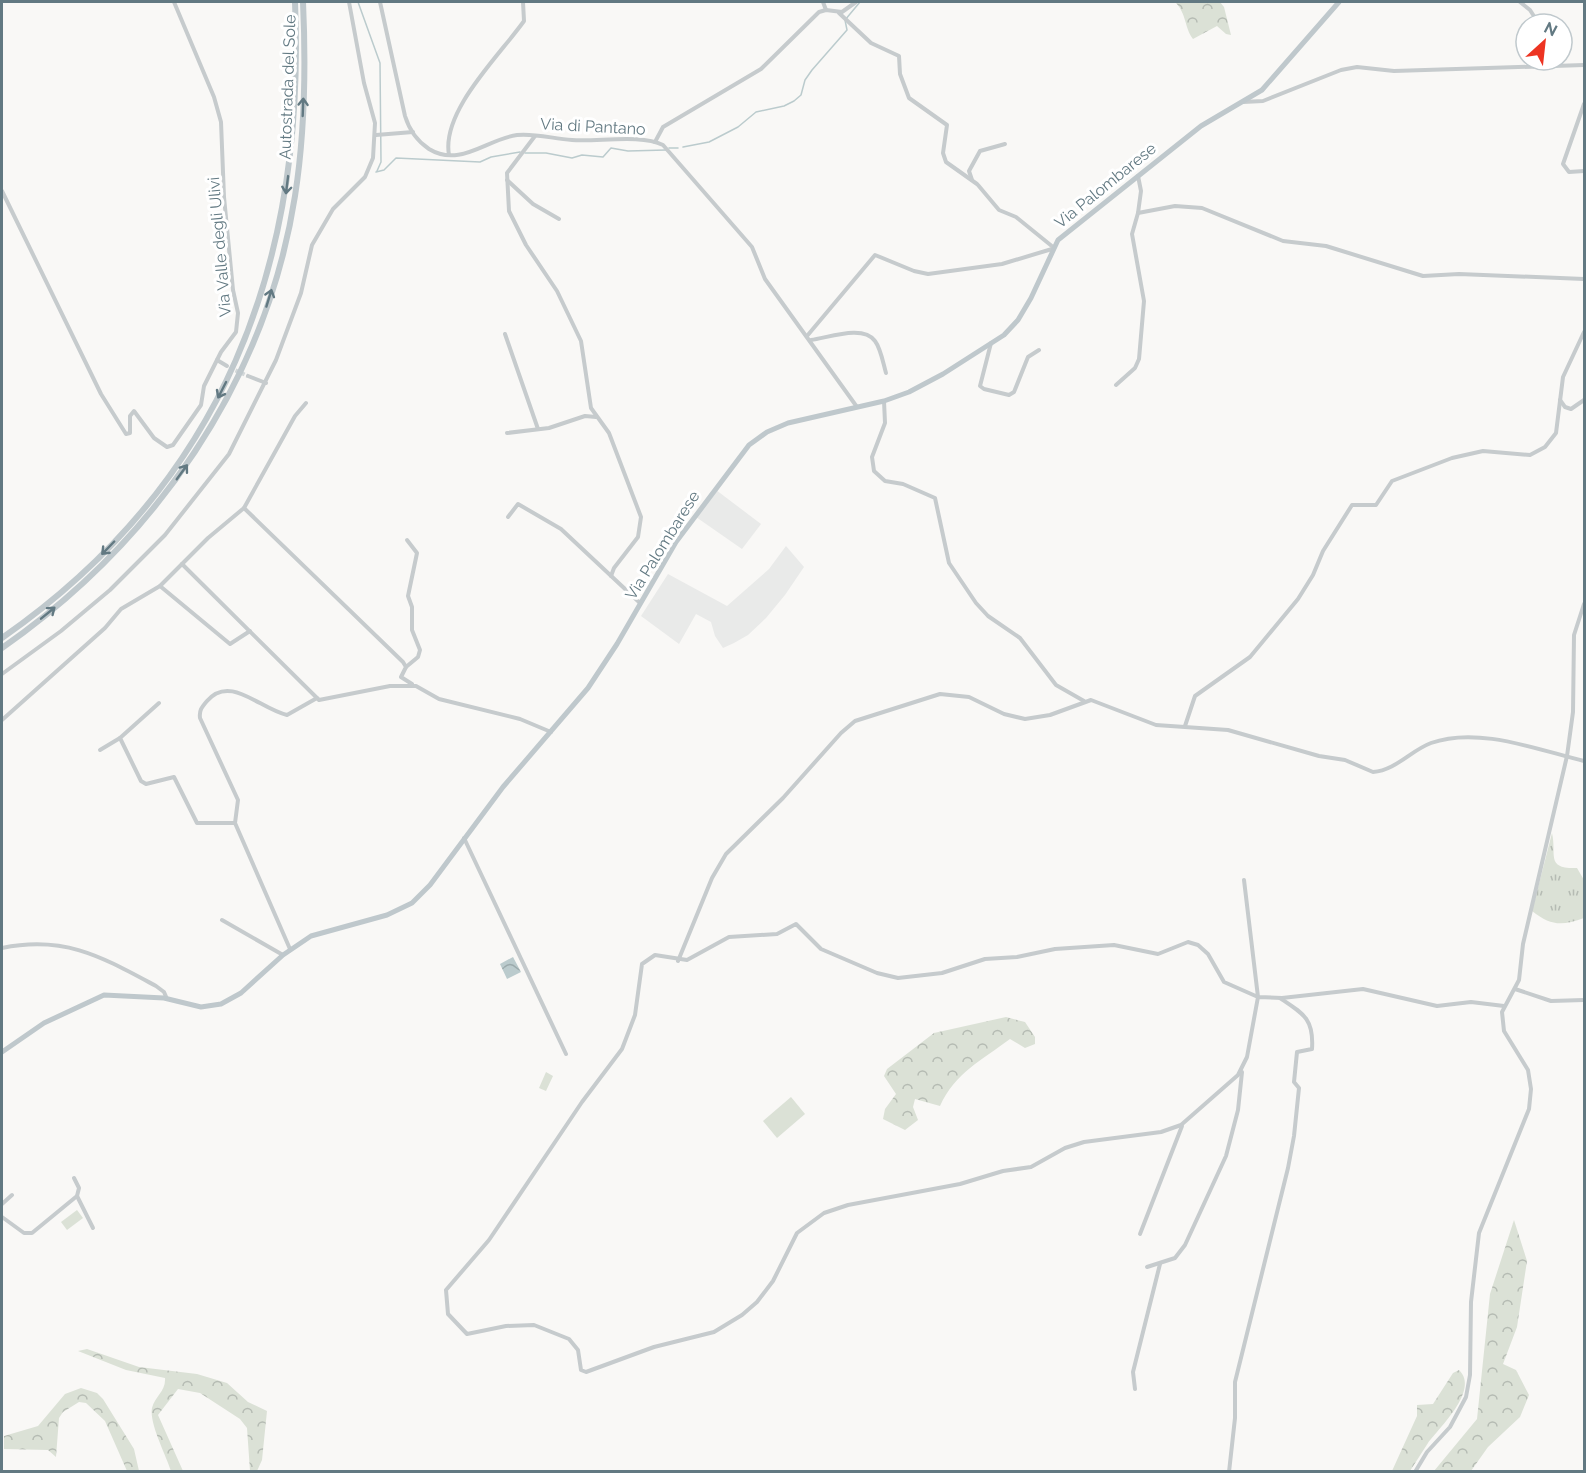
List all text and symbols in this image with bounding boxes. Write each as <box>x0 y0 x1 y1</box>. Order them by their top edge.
north arrow <box>1514 12 1574 72</box>
street label: Autostrada del Sole <box>275 14 300 160</box>
text: N <box>1541 18 1560 40</box>
one-way arrow <box>298 98 309 118</box>
street label: Via di Pantano <box>540 114 646 139</box>
street label: Via Palombarese <box>1051 139 1160 232</box>
one-way arrow <box>282 175 293 195</box>
street label: Via Valle degli Ulivi <box>204 176 235 318</box>
one-way arrow <box>264 289 275 308</box>
one-way arrow <box>216 381 228 398</box>
one-way arrow <box>176 464 188 480</box>
street label: Via Palombarese <box>621 487 704 603</box>
one-way arrow <box>101 540 116 555</box>
one-way arrow <box>40 606 56 619</box>

